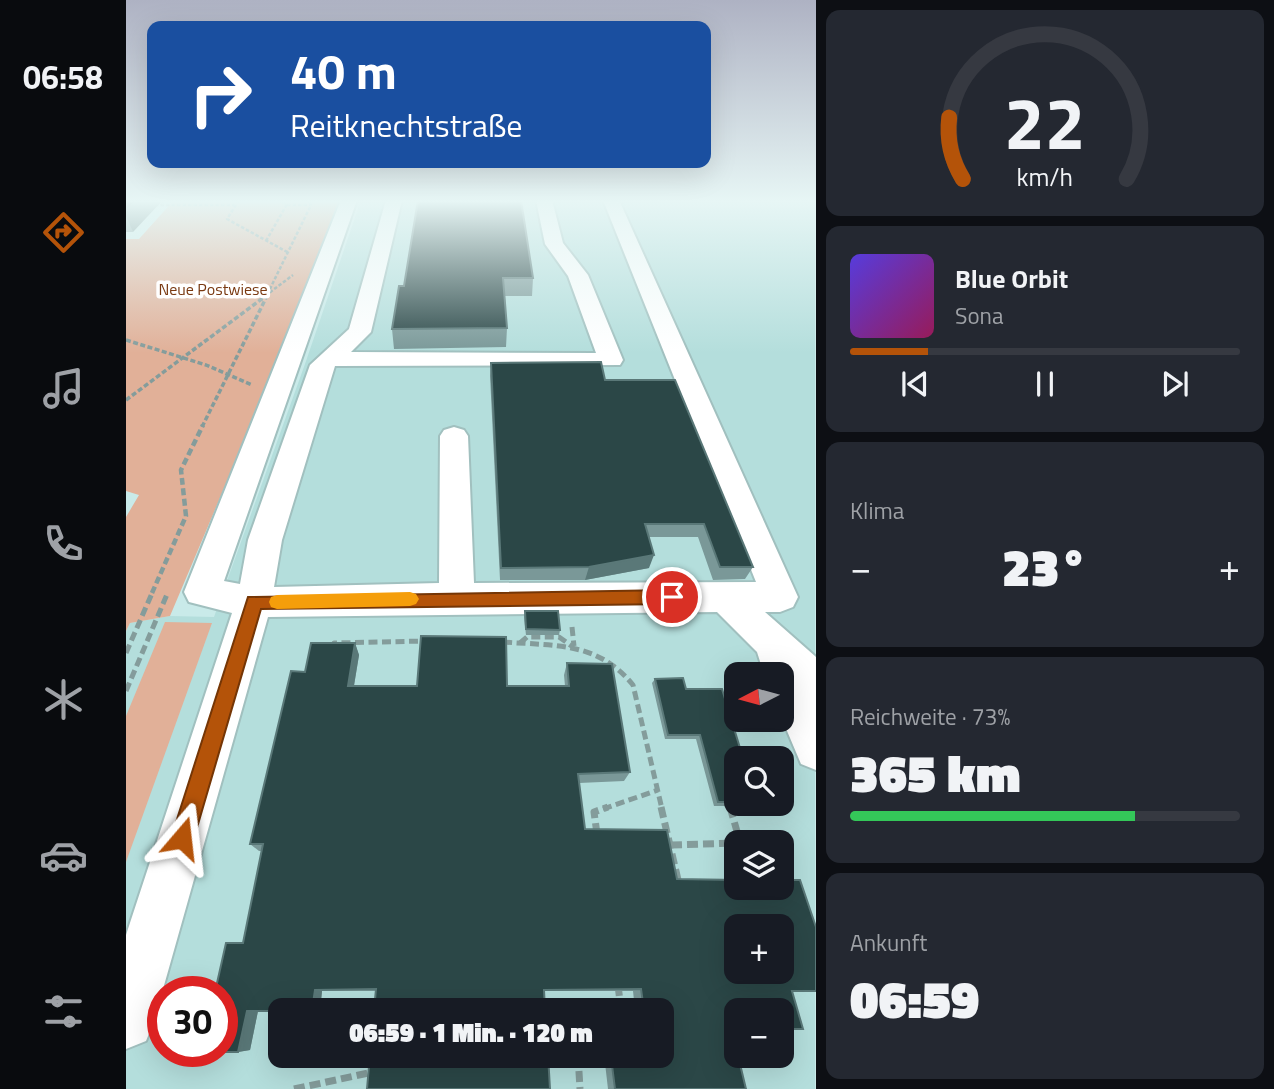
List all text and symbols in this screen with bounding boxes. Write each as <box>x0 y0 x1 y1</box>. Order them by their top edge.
text: 40 m <box>290 33 397 108</box>
icon: right <box>175 49 266 140</box>
text: 06:58 <box>23 53 103 101</box>
text: 22 <box>1004 67 1086 177</box>
text: Reitknechtstraße <box>290 101 523 149</box>
text: km/h <box>1017 158 1073 196</box>
icon: directions <box>39 208 88 257</box>
text: Blue Orbit <box>955 259 1068 298</box>
park label: Neue Postwiese <box>158 277 268 301</box>
text: Sona <box>955 298 1003 333</box>
icon: music <box>39 364 88 413</box>
icon: previous <box>896 365 934 403</box>
icon: pause <box>1026 365 1064 403</box>
icon: next <box>1156 365 1194 403</box>
text: Klima <box>850 493 904 528</box>
icon: phone <box>39 519 88 568</box>
text: 23° <box>1002 527 1088 606</box>
text: − <box>850 538 871 596</box>
text: + <box>1219 538 1240 596</box>
pin <box>642 567 702 627</box>
icon: arrive <box>653 578 691 616</box>
north arrow <box>724 662 794 732</box>
map controls <box>724 662 794 1068</box>
icon: climate <box>39 675 88 724</box>
text: Reichweite · 73% <box>850 699 1010 734</box>
text: 365 km <box>850 733 1021 812</box>
button: search <box>724 746 794 816</box>
position arrow <box>145 801 219 875</box>
button: layers <box>724 830 794 900</box>
icon: car <box>39 831 88 880</box>
button: + <box>724 914 794 984</box>
text: Ankunft <box>850 925 927 960</box>
text: 06:59 <box>850 959 979 1038</box>
speed limit sign: 30 <box>147 976 238 1067</box>
icon: filters <box>39 987 88 1036</box>
button: − <box>724 998 794 1068</box>
text: 06:59 · 1 Min. · 120 m <box>349 1013 593 1052</box>

